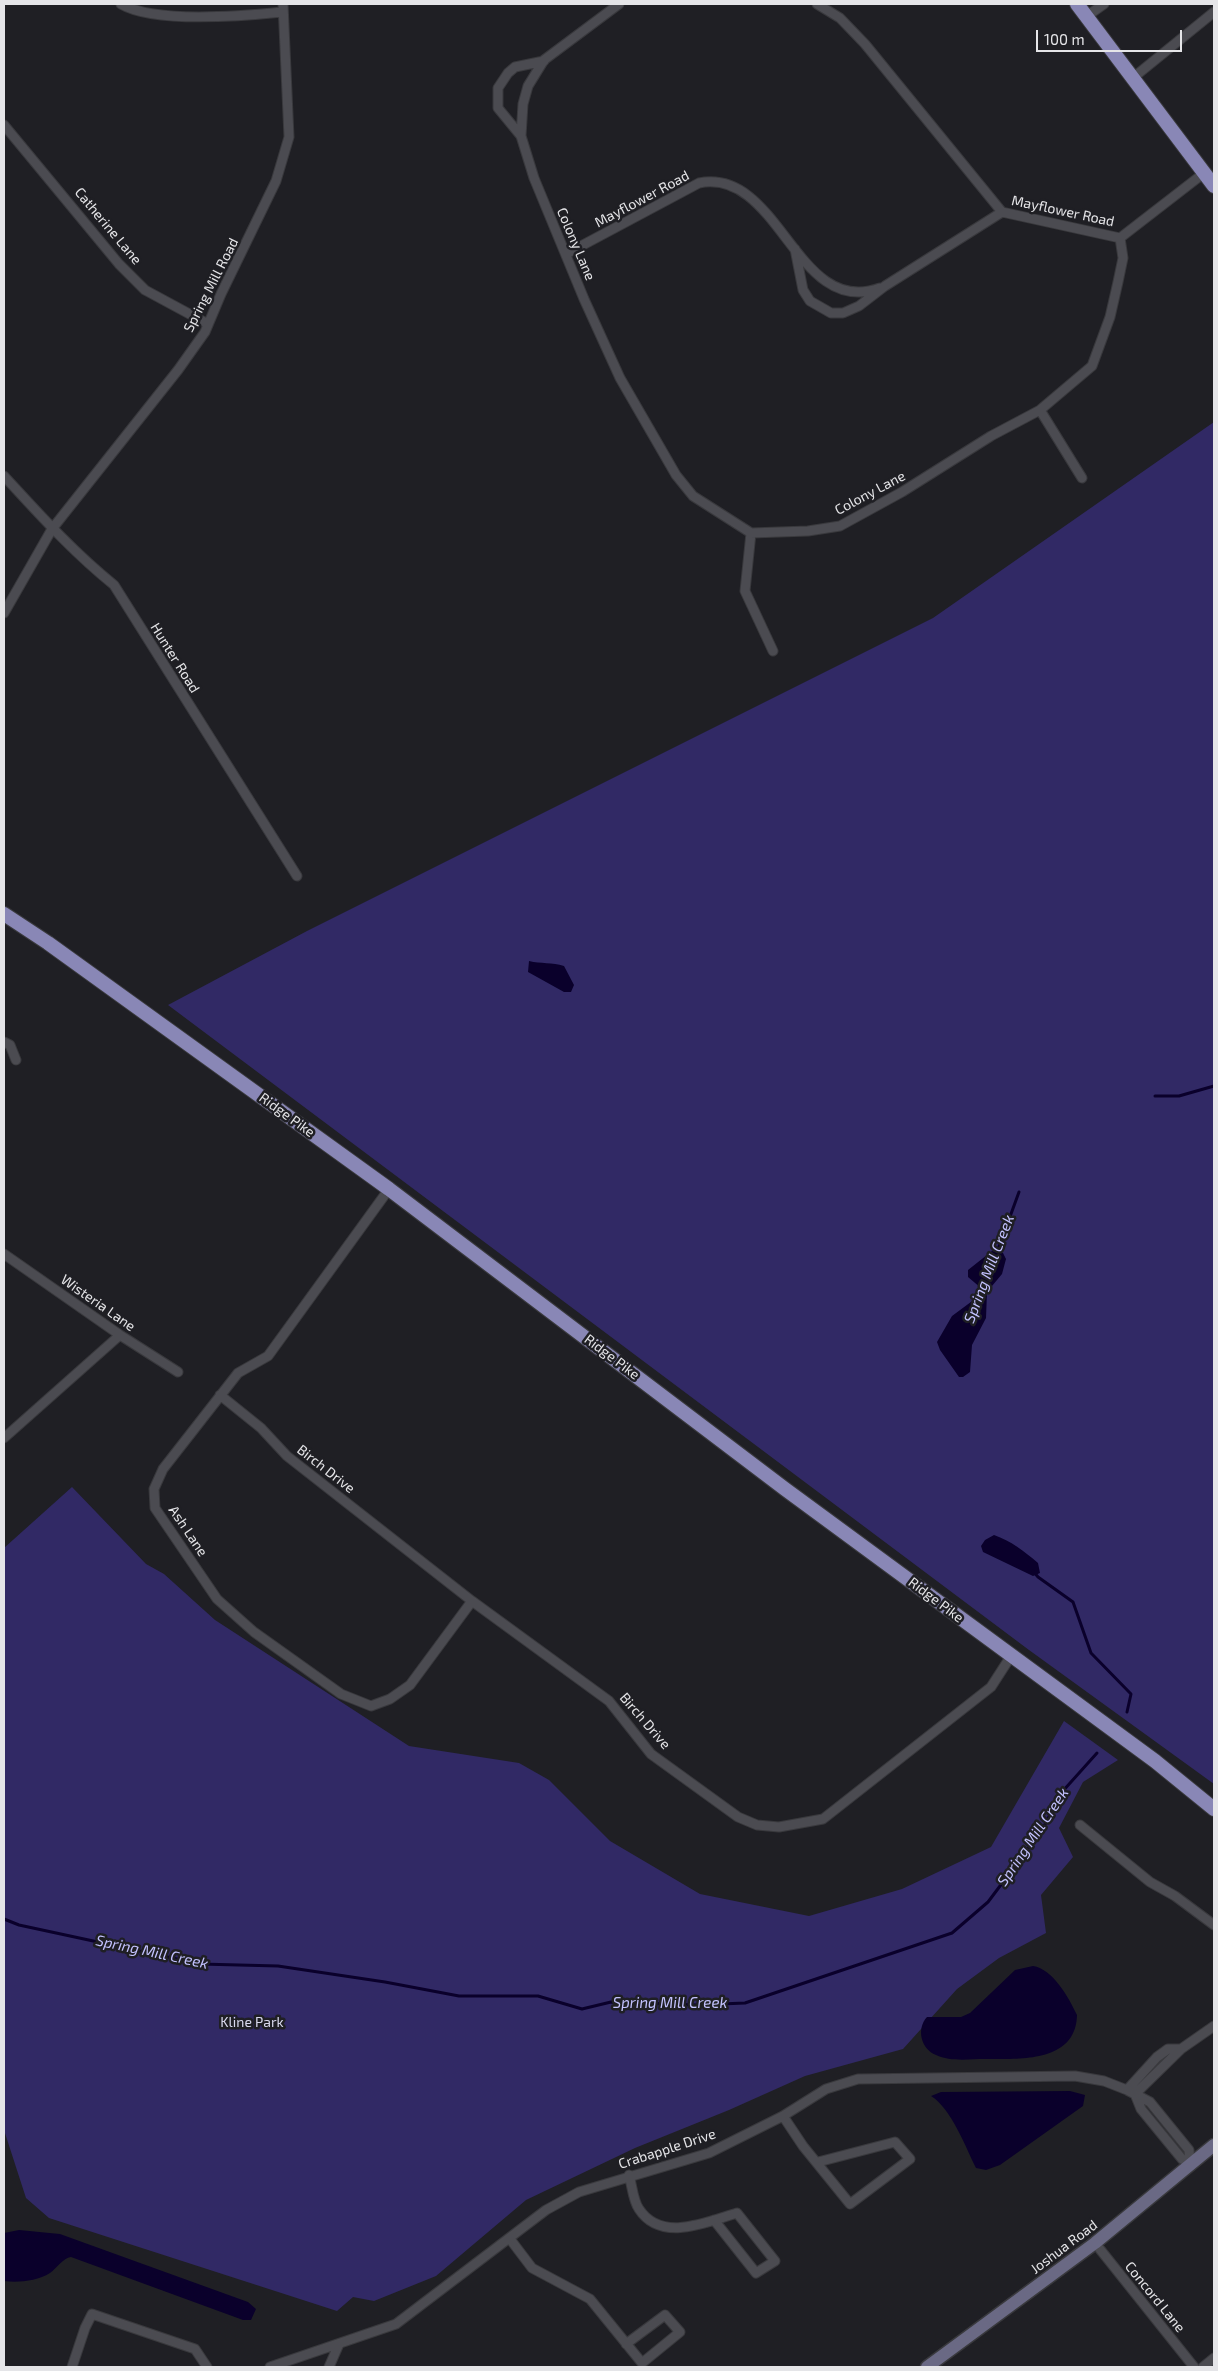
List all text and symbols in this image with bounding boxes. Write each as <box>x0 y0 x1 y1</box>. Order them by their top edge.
scale bar <box>1038 20 1184 52</box>
text: 100 m <box>1044 30 1085 48</box>
street label: Mayflower Road <box>592 167 692 231</box>
street label: Catherine Lane <box>71 184 145 268</box>
street label: Mayflower Road <box>1010 192 1116 230</box>
street label: Colony Lane <box>553 205 599 283</box>
street label: Spring Mill Road <box>180 235 242 335</box>
street label: Colony Lane <box>832 467 908 519</box>
street label: Hunter Road <box>147 620 203 696</box>
street label: Ridge Pike <box>256 1089 318 1141</box>
water label: Spring Mill Creek <box>960 1212 1018 1326</box>
street label: Wisteria Lane <box>57 1271 139 1335</box>
street label: Ridge Pike <box>581 1331 643 1383</box>
street label: Birch Drive <box>294 1441 358 1497</box>
street label: Ash Lane <box>165 1502 211 1560</box>
street label: Ridge Pike <box>905 1574 967 1626</box>
street label: Birch Drive <box>616 1689 674 1753</box>
water label: Spring Mill Creek <box>994 1784 1072 1890</box>
water label: Spring Mill Creek <box>94 1931 210 1973</box>
water label: Spring Mill Creek <box>613 1994 727 2012</box>
park label: Kline Park <box>220 2014 284 2030</box>
street label: Crabapple Drive <box>616 2125 718 2173</box>
street label: Joshua Road <box>1027 2217 1101 2277</box>
street label: Concord Lane <box>1121 2258 1189 2336</box>

